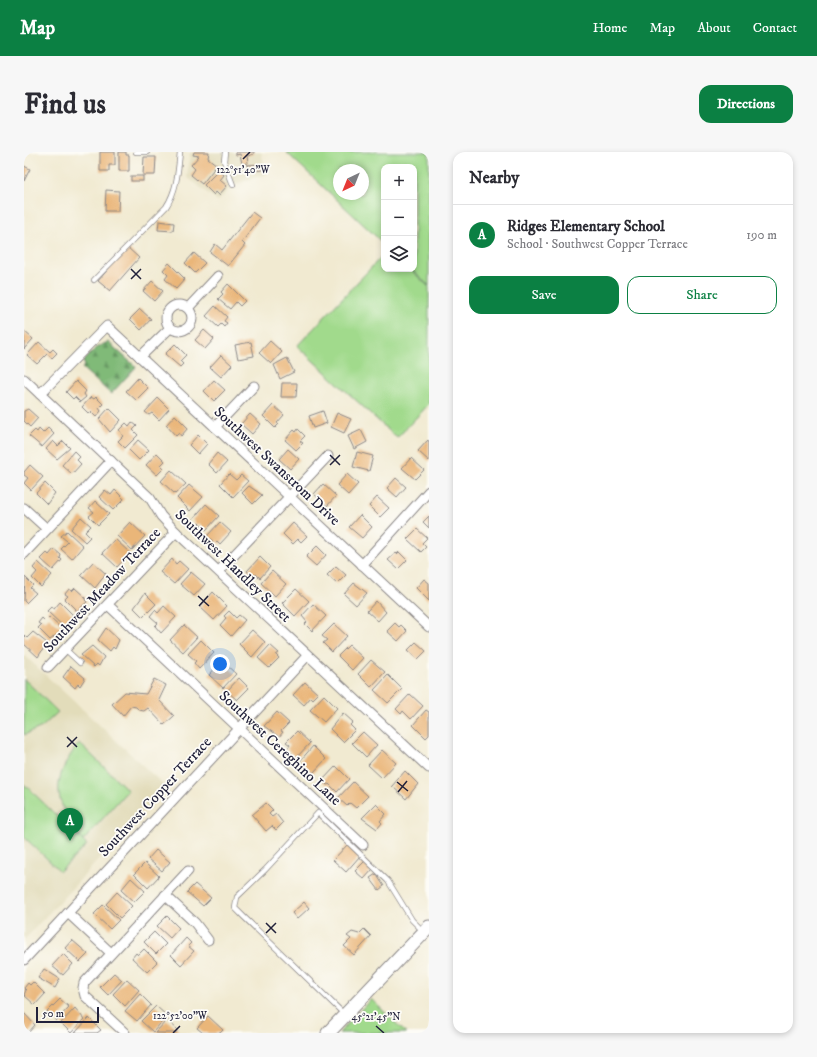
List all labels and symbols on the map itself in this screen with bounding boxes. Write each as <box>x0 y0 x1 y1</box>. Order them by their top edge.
text: 122°51'40"W <box>216 164 270 176</box>
north arrow <box>333 164 369 200</box>
street label: Southwest Swanstrom Drive <box>210 402 344 530</box>
street label: Southwest Handley Street <box>171 505 295 627</box>
street label: Southwest Meadow Terrace <box>39 524 165 656</box>
your location <box>210 654 230 674</box>
street label: Southwest Cereghino Lane <box>215 686 345 810</box>
street label: Southwest Copper Terrace <box>94 733 216 861</box>
pin: A <box>57 808 83 841</box>
scale bar <box>36 1005 99 1024</box>
text: 122°52'00"W <box>153 1010 208 1022</box>
text: 45°21'45"N <box>352 1011 400 1023</box>

